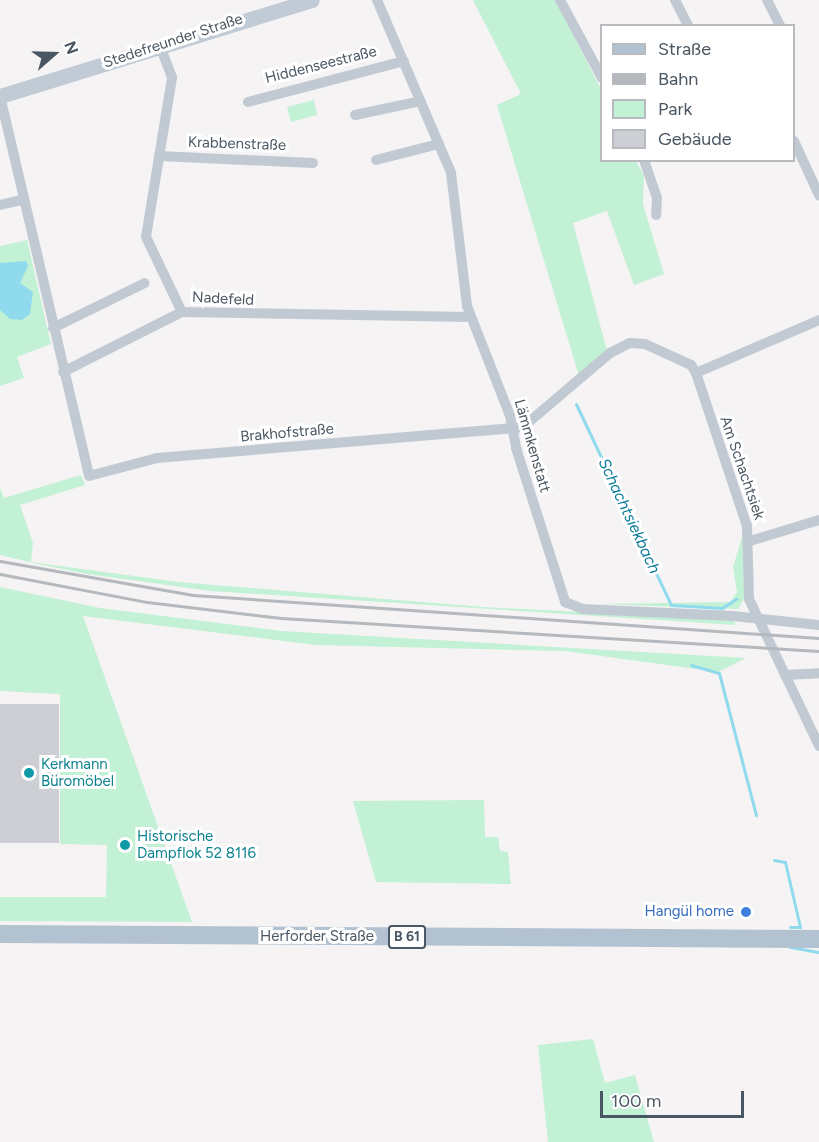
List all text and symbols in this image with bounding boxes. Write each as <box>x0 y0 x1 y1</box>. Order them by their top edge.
street label: Stedefreunder Straße <box>101 10 245 72</box>
north arrow <box>24 24 84 84</box>
legend <box>600 24 795 162</box>
text: Straße <box>658 38 711 60</box>
text: N <box>60 39 82 57</box>
street label: Hiddenseestraße <box>263 42 379 88</box>
text: Bahn <box>658 68 698 90</box>
text: Park <box>658 98 692 120</box>
text: Gebäude <box>658 128 732 150</box>
street label: Krabbenstraße <box>188 133 286 155</box>
street label: Nadefeld <box>192 288 254 310</box>
street label: Lämmkenstatt <box>510 397 554 495</box>
street label: Am Schachtsiek <box>716 414 768 522</box>
street label: Brakhofstraße <box>239 420 335 446</box>
water label: Schachtsiekbach <box>594 455 664 577</box>
place label: Kerkmann Büromöbel <box>41 755 114 790</box>
marker: Kerkmann Büromöbel <box>22 766 36 780</box>
place label: Historische Dampflok 52 8116 <box>137 827 256 862</box>
marker: Historische Dampflok 52 8116 <box>118 838 132 852</box>
place label: Hangül home <box>645 903 734 921</box>
marker: Hangül home <box>739 905 753 919</box>
road number: B 61 <box>388 926 426 948</box>
street label: Herforder Straße <box>260 928 374 946</box>
scale bar <box>603 1079 747 1117</box>
text: 100 m <box>611 1090 661 1112</box>

